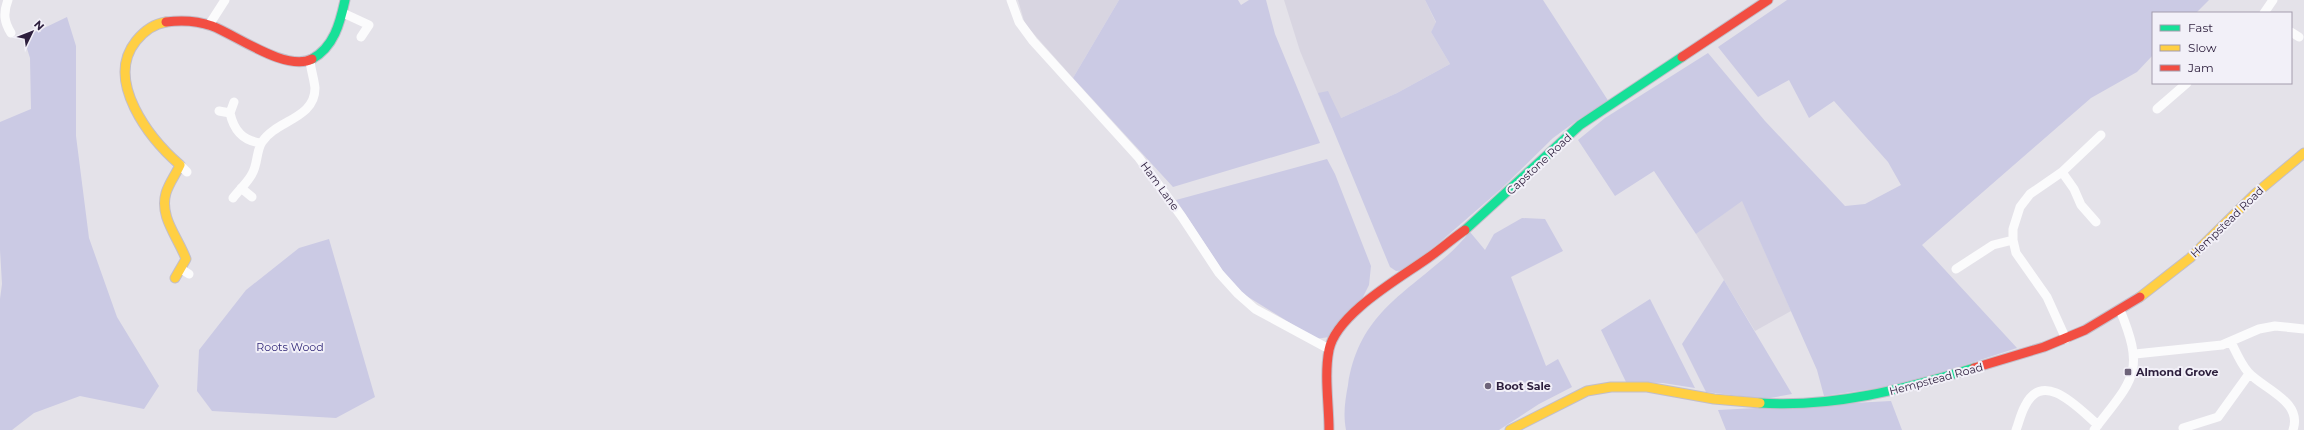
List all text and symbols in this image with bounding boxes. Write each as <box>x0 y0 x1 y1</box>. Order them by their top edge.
north arrow <box>12 12 52 52</box>
legend <box>2152 12 2292 84</box>
text: N <box>31 17 47 33</box>
text: Fast <box>2188 20 2213 35</box>
text: Slow <box>2188 40 2217 55</box>
text: Jam <box>2187 60 2214 75</box>
street label: Capstone Road <box>1504 130 1574 198</box>
street label: Ham Lane <box>1138 159 1183 213</box>
street label: Hempstead Road <box>2187 183 2267 261</box>
park label: Roots Wood <box>256 340 324 354</box>
street label: Hempstead Road <box>1888 360 1984 398</box>
place label: Almond Grove <box>2135 365 2218 379</box>
marker: Almond Grove <box>2123 367 2133 377</box>
place label: Boot Sale <box>1496 379 1551 393</box>
marker: Boot Sale <box>1483 381 1493 391</box>

